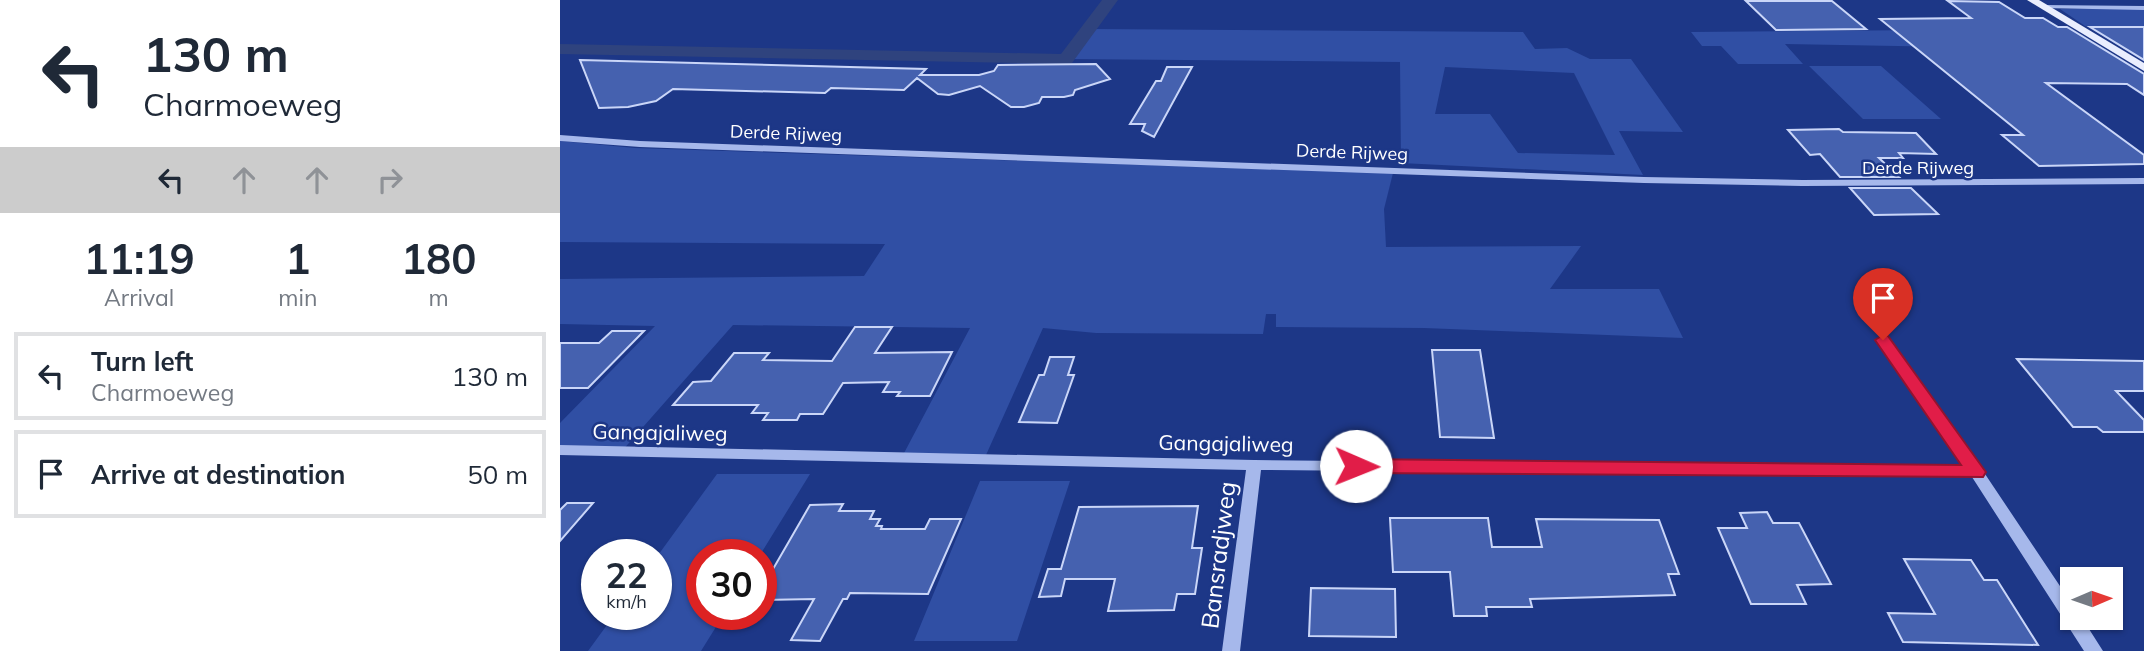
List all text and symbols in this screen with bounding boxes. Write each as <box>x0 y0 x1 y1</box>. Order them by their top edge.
text: 130 m <box>143 23 289 84</box>
icon: left <box>28 28 119 119</box>
text: Charmoeweg <box>143 84 342 124</box>
street label: Derde Rijweg <box>730 120 842 146</box>
street label: Derde Rijweg <box>1296 139 1408 165</box>
street label: Derde Rijweg <box>1862 156 1974 179</box>
icon: left <box>152 161 190 199</box>
icon: ahead <box>225 161 263 199</box>
icon: ahead <box>298 161 336 199</box>
icon: right <box>371 161 409 199</box>
text: 11:19 <box>84 232 195 285</box>
text: 1 <box>285 232 310 285</box>
text: 180 <box>401 232 476 285</box>
pin <box>1853 268 1913 340</box>
icon: arrive <box>1864 279 1902 317</box>
text: Arrival <box>104 283 174 312</box>
text: min <box>278 283 317 312</box>
text: m <box>429 283 449 312</box>
text: Turn left <box>91 345 193 378</box>
icon: left <box>32 357 70 395</box>
text: 130 m <box>452 360 528 393</box>
text: Charmoeweg <box>91 378 234 407</box>
street label: Gangajaliweg <box>592 418 728 446</box>
street label: Gangajaliweg <box>1158 429 1294 457</box>
position arrow <box>1319 429 1393 503</box>
icon: arrive <box>32 455 70 493</box>
text: Arrive at destination <box>91 458 346 491</box>
text: 50 m <box>467 458 528 491</box>
street label: Bansradjweg <box>1194 480 1242 630</box>
speed limit sign: 30 <box>686 539 777 630</box>
text: 22 <box>605 553 648 597</box>
north arrow <box>2060 567 2123 630</box>
map controls <box>2060 567 2123 630</box>
text: km/h <box>606 590 647 613</box>

